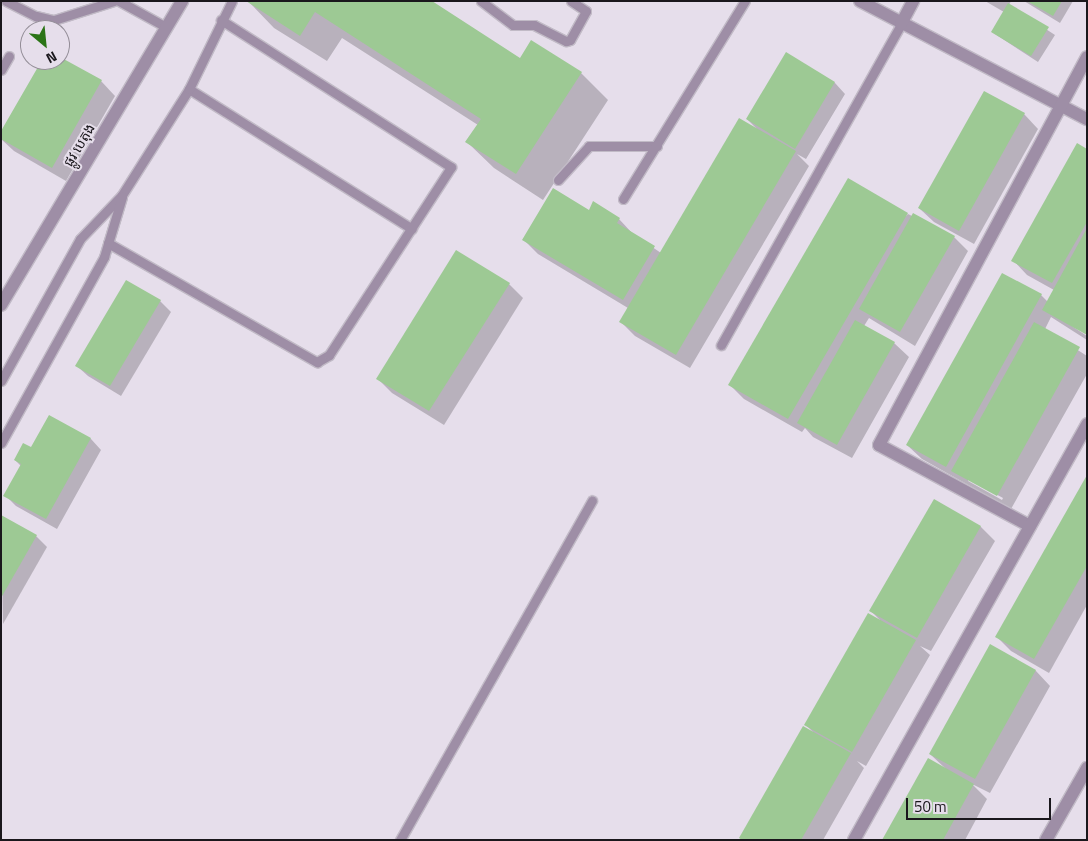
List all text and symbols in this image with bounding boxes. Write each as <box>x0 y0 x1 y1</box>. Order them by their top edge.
north arrow <box>20 20 70 70</box>
text: N <box>43 46 61 69</box>
street label: ផ្លូវ បេតុង <box>60 120 98 170</box>
scale bar <box>908 788 1053 820</box>
text: 50 m <box>914 795 947 818</box>

